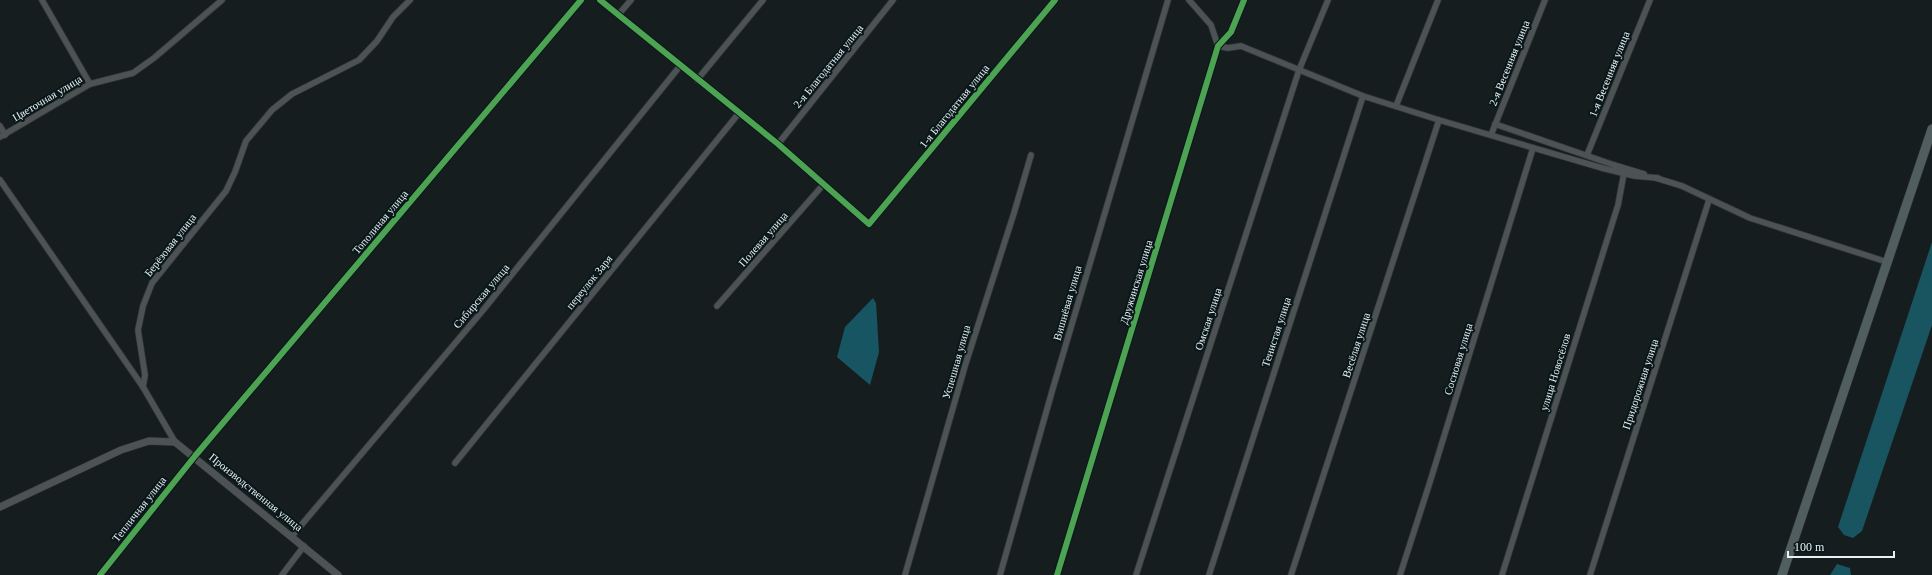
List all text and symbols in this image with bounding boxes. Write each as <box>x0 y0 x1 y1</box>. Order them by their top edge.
street label: 2-я Весенняя улица <box>1486 18 1532 108</box>
street label: 2-я Благодатная улица <box>791 22 865 110</box>
street label: 1-я Весенняя улица <box>1586 29 1632 119</box>
street label: 1-я Благодатная улица <box>917 62 991 150</box>
street label: Цветочная улица <box>10 72 84 124</box>
street label: Тополиная улица <box>350 188 410 256</box>
street label: Полевая улица <box>736 209 790 269</box>
street label: Берёзовая улица <box>142 211 198 279</box>
street label: Дружинская улица <box>1117 238 1155 326</box>
street label: переулок Заря <box>564 253 614 311</box>
street label: Сибирская улица <box>451 261 511 331</box>
street label: Вишнёвая улица <box>1051 264 1083 342</box>
street label: Омская улица <box>1192 286 1224 352</box>
street label: Тенистая улица <box>1259 295 1293 368</box>
street label: Весёлая улица <box>1340 311 1372 379</box>
street label: Сосновая улица <box>1441 322 1475 396</box>
street label: Успешная улица <box>940 324 972 400</box>
street label: улица Новосёлов <box>1538 332 1572 412</box>
street label: Придорожная улица <box>1620 337 1660 431</box>
street label: Производственная улица <box>207 451 305 533</box>
street label: Тепличная улица <box>110 474 168 544</box>
scale bar <box>1788 533 1894 559</box>
text: 100 m <box>1794 540 1825 554</box>

